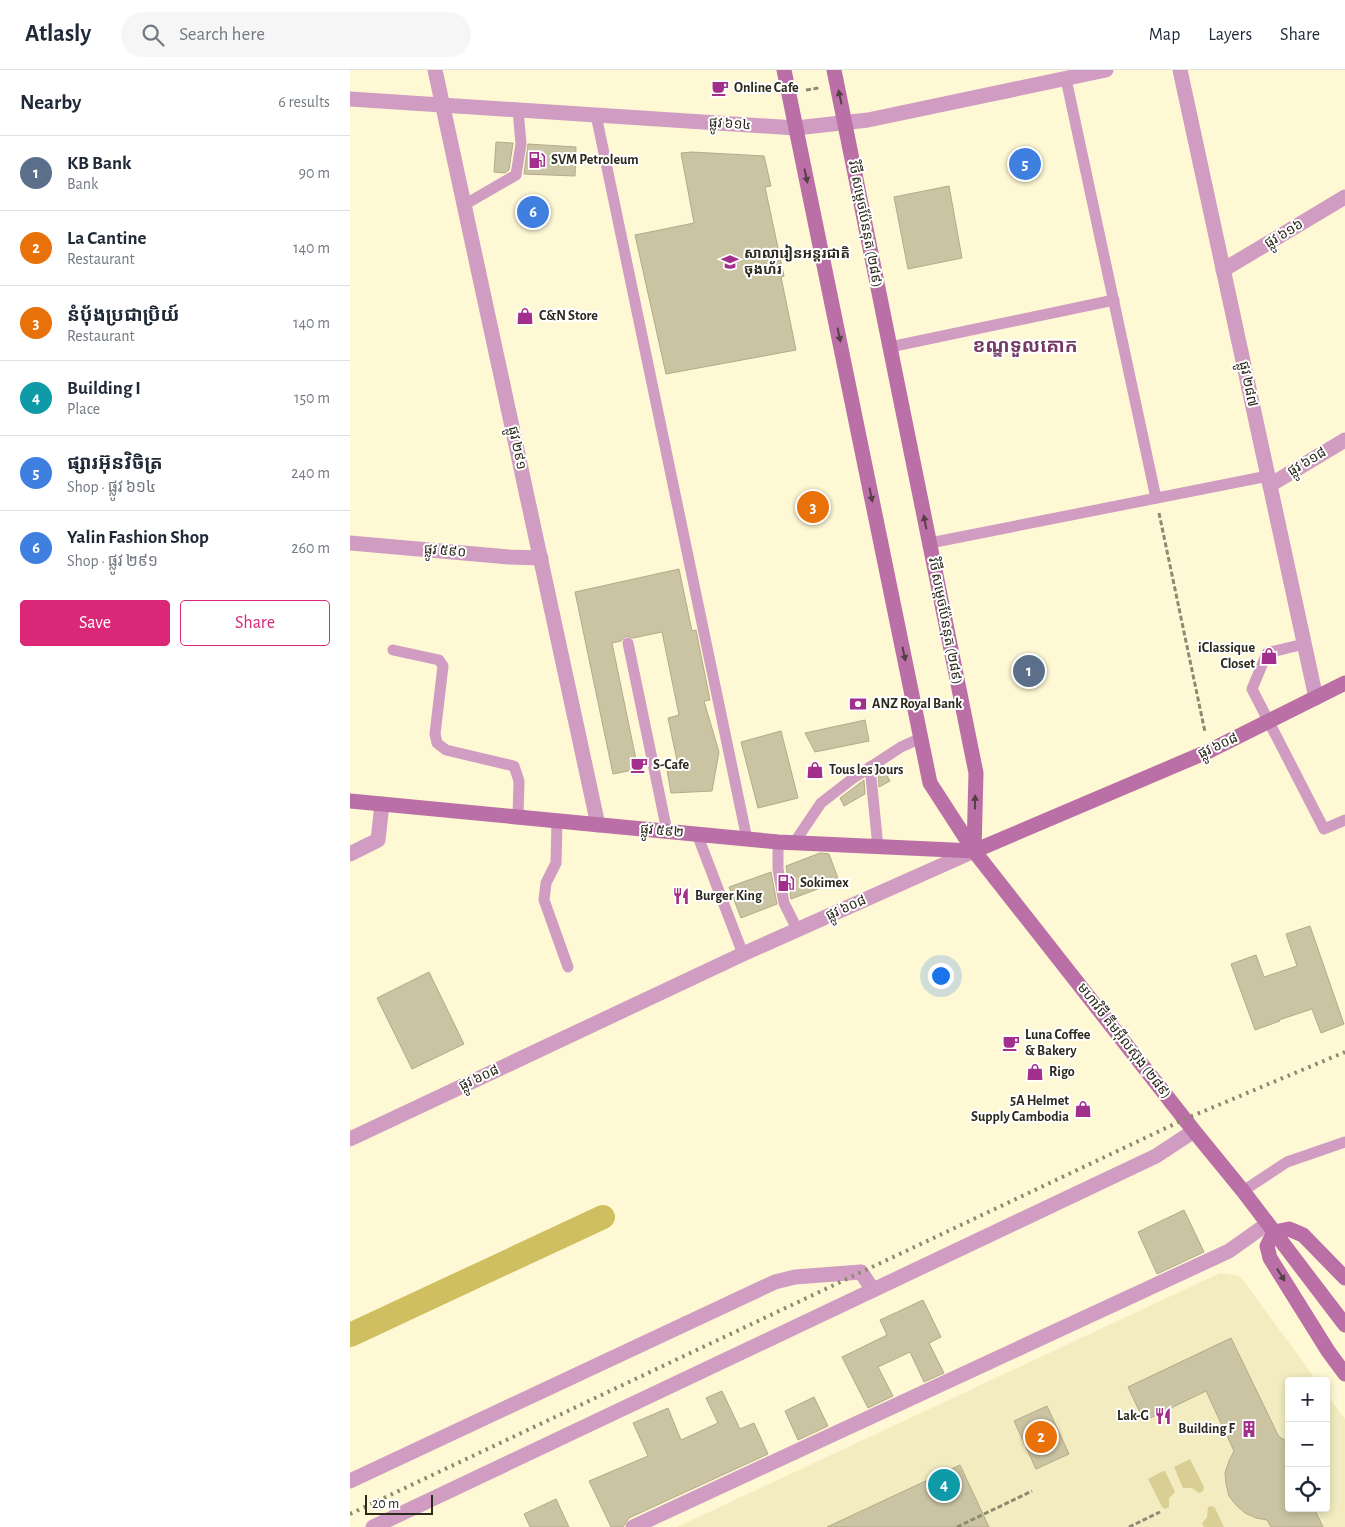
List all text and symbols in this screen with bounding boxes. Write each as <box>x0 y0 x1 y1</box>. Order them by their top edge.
search box <box>121 12 471 57</box>
icon: search <box>139 21 167 49</box>
text: Atlasly <box>25 22 91 46</box>
text: Search here <box>179 25 265 44</box>
text: Map <box>1149 26 1180 44</box>
text: Layers <box>1208 26 1252 44</box>
text: Share <box>1280 26 1320 44</box>
cafe icon: Online Cafe <box>710 78 730 98</box>
place label: Online Cafe <box>734 81 799 95</box>
one-way arrow <box>836 89 844 104</box>
text: Nearby <box>20 92 81 113</box>
text: 6 results <box>278 94 330 110</box>
street label: ផ្លូវ ៦១៤ <box>708 116 752 137</box>
pin: 5 <box>1009 145 1041 183</box>
fuel station icon: SVM Petroleum <box>527 150 547 170</box>
place label: SVM Petroleum <box>551 153 639 167</box>
text: KB Bank <box>67 154 131 173</box>
street label: វិថី សម្តេចប៉ែននុត (២៨៩) <box>844 158 887 289</box>
text: 1 <box>33 165 39 181</box>
text: 90 m <box>299 165 330 181</box>
one-way arrow <box>802 169 810 184</box>
text: Bank <box>67 176 98 192</box>
pin: 6 <box>517 193 549 231</box>
street label: ផ្លូវ ៦១៦ <box>1262 217 1308 254</box>
text: La Cantine <box>67 229 147 248</box>
text: 2 <box>32 240 40 256</box>
text: 140 m <box>293 240 330 256</box>
place label: សាលារៀនអន្តរជាតិ ចុងហ័រ <box>744 244 850 278</box>
text: Restaurant <box>67 251 135 267</box>
school or university icon: សាលារៀនអន្តរជាតិ ចុងហ័រ <box>720 252 740 272</box>
text: នំបុ័ងប្រជាប្រិយ៍ <box>67 306 180 325</box>
shop icon: C&N Store <box>515 306 535 326</box>
place label: C&N Store <box>539 309 598 323</box>
text: 3 <box>33 315 39 331</box>
text: 140 m <box>293 315 330 331</box>
text: Restaurant <box>67 328 135 344</box>
one-way arrow <box>835 328 843 344</box>
district label: ខណ្ឌទួលគោក <box>972 337 1078 357</box>
street label: ផ្លូវ ២៨៧ <box>1232 360 1260 409</box>
text: Building I <box>67 379 141 398</box>
text: 4 <box>32 390 40 406</box>
text: 150 m <box>294 390 330 406</box>
text: Place <box>67 401 100 417</box>
street label: ផ្លូវ ២៩១ <box>502 425 528 472</box>
street label: ផ្លូវ ៦១៨ <box>1285 445 1331 482</box>
text: ផ្សារអ៊ុនវិចិត្រ <box>67 454 163 473</box>
text: 5 <box>33 465 39 481</box>
text: 240 m <box>291 465 330 481</box>
text: Shop · ផ្លូវ ៦១៤ <box>67 479 156 495</box>
one-way arrow <box>868 487 876 503</box>
pin: 3 <box>797 488 829 526</box>
one-way arrow <box>921 514 929 530</box>
text: Yalin Fashion Shop <box>67 528 209 547</box>
text: 6 <box>32 540 40 556</box>
text: 260 m <box>291 540 330 556</box>
street label: ផ្លូវ ៥៩០ <box>423 542 467 564</box>
text: Shop · ផ្លូវ ២៩១ <box>67 553 158 569</box>
street label: វិថី សម្តេចប៉ែននុត (២៨៩) <box>924 555 967 686</box>
button: Save <box>20 600 170 646</box>
button: Share <box>180 600 330 646</box>
place label: iClassique Closet <box>1198 641 1255 671</box>
one-way arrow <box>900 646 908 661</box>
shop icon: iClassique Closet <box>1259 646 1279 666</box>
pin: 1 <box>1013 652 1045 690</box>
bank icon: ANZ Royal Bank <box>848 694 868 714</box>
place label: ANZ Royal Bank <box>872 697 962 711</box>
street label: ផ្លូវ ៦០៨ <box>1196 731 1242 765</box>
cafe icon: S-Cafe <box>629 755 649 775</box>
place label: S-Cafe <box>653 758 690 772</box>
shop icon: Tous les Jours <box>805 760 825 780</box>
place label: Tous les Jours <box>829 763 903 777</box>
one-way arrow <box>971 794 979 810</box>
street label: ផ្លូវ ៥៩២ <box>639 822 685 844</box>
fuel station icon: Sokimex <box>776 873 796 893</box>
place label: Sokimex <box>800 876 849 890</box>
restaurant icon: Burger King <box>671 886 691 906</box>
place label: Burger King <box>695 889 763 903</box>
street label: ផ្លូវ ៦០៨ <box>824 893 870 927</box>
your location <box>928 963 954 989</box>
street label: មហាវិថី គីមអ៊ីលស៊ុង (២៨៩) <box>1074 979 1175 1102</box>
place label: Luna Coffee & Bakery <box>1025 1028 1091 1058</box>
cafe icon: Luna Coffee & Bakery <box>1001 1033 1021 1053</box>
shop icon: Rigo <box>1025 1062 1045 1082</box>
street label: ផ្លូវ ៦០៨ <box>457 1063 503 1097</box>
place label: Rigo <box>1049 1065 1075 1079</box>
place label: 5A Helmet Supply Cambodia <box>971 1094 1069 1124</box>
shop icon: 5A Helmet Supply Cambodia <box>1073 1099 1093 1119</box>
one-way arrow <box>1276 1269 1285 1282</box>
map controls <box>1285 1377 1330 1512</box>
button: + <box>1285 1377 1330 1422</box>
restaurant icon: Lak-G <box>1153 1406 1173 1426</box>
place label: Lak-G <box>1117 1409 1149 1423</box>
pin: 2 <box>1025 1418 1057 1456</box>
building icon: Building F <box>1239 1419 1259 1439</box>
place label: Building F <box>1178 1422 1236 1436</box>
button: − <box>1285 1422 1330 1467</box>
pin: 4 <box>928 1466 960 1504</box>
button: locate <box>1285 1467 1330 1512</box>
scale bar <box>365 1492 432 1515</box>
text: 20 m <box>372 1497 399 1511</box>

